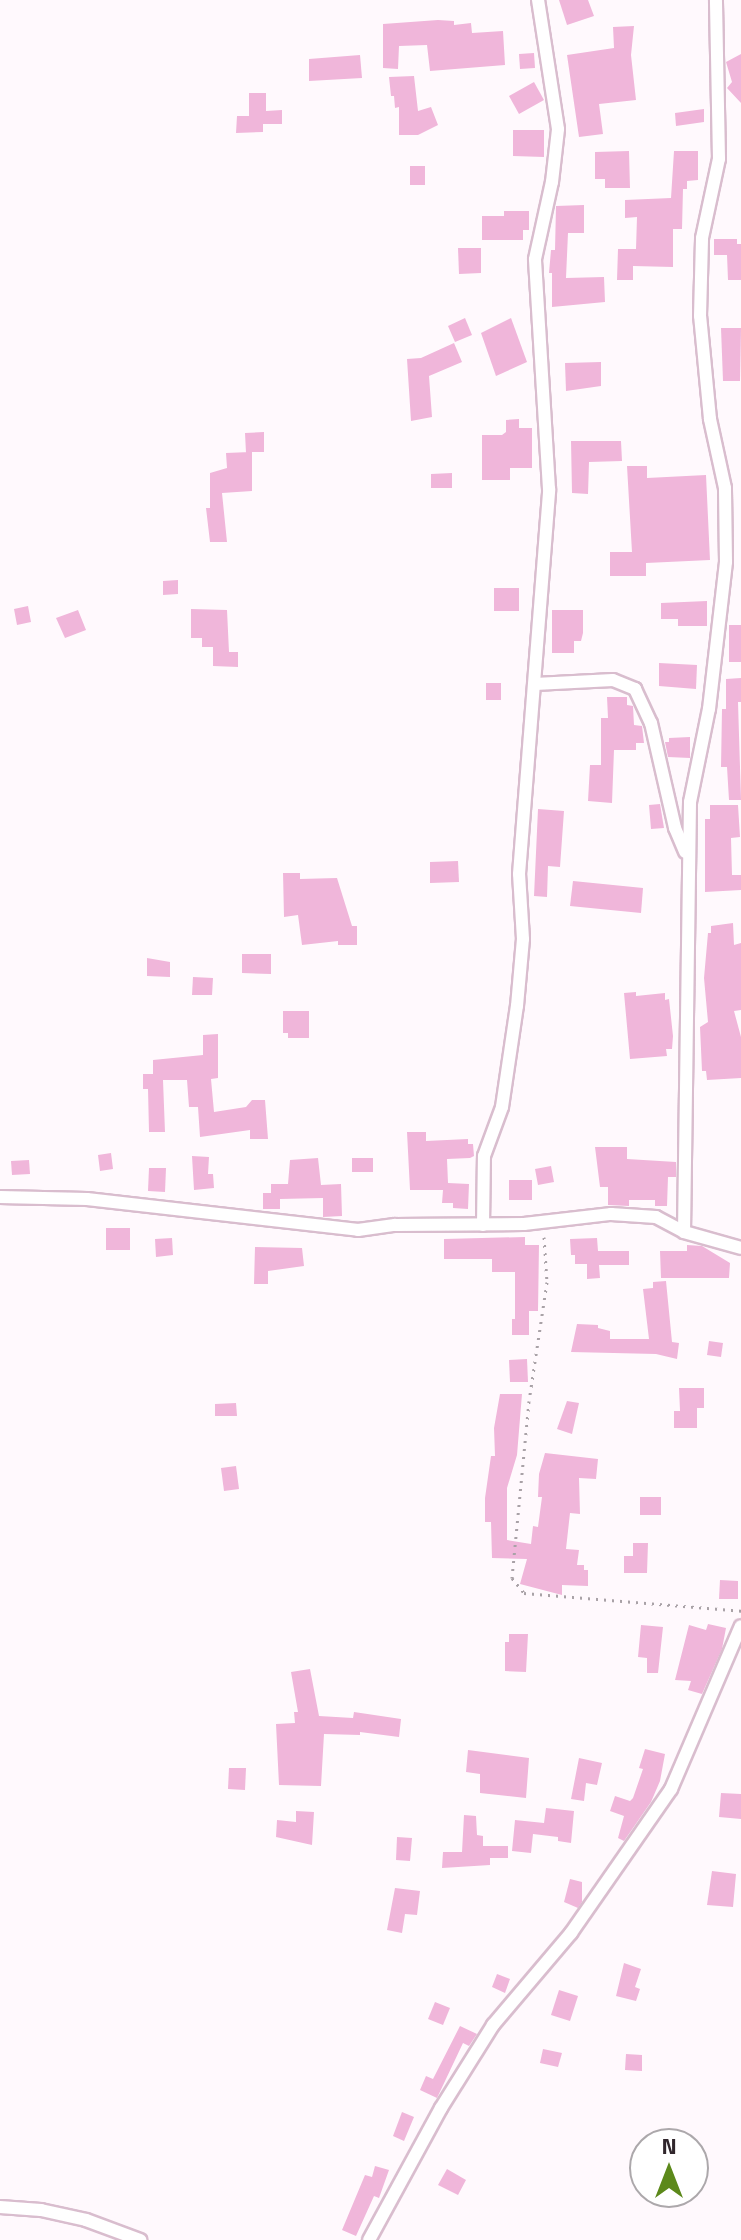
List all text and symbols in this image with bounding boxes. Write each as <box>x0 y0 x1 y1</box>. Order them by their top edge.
north arrow <box>629 2128 709 2208</box>
text: N <box>661 2129 677 2163</box>

